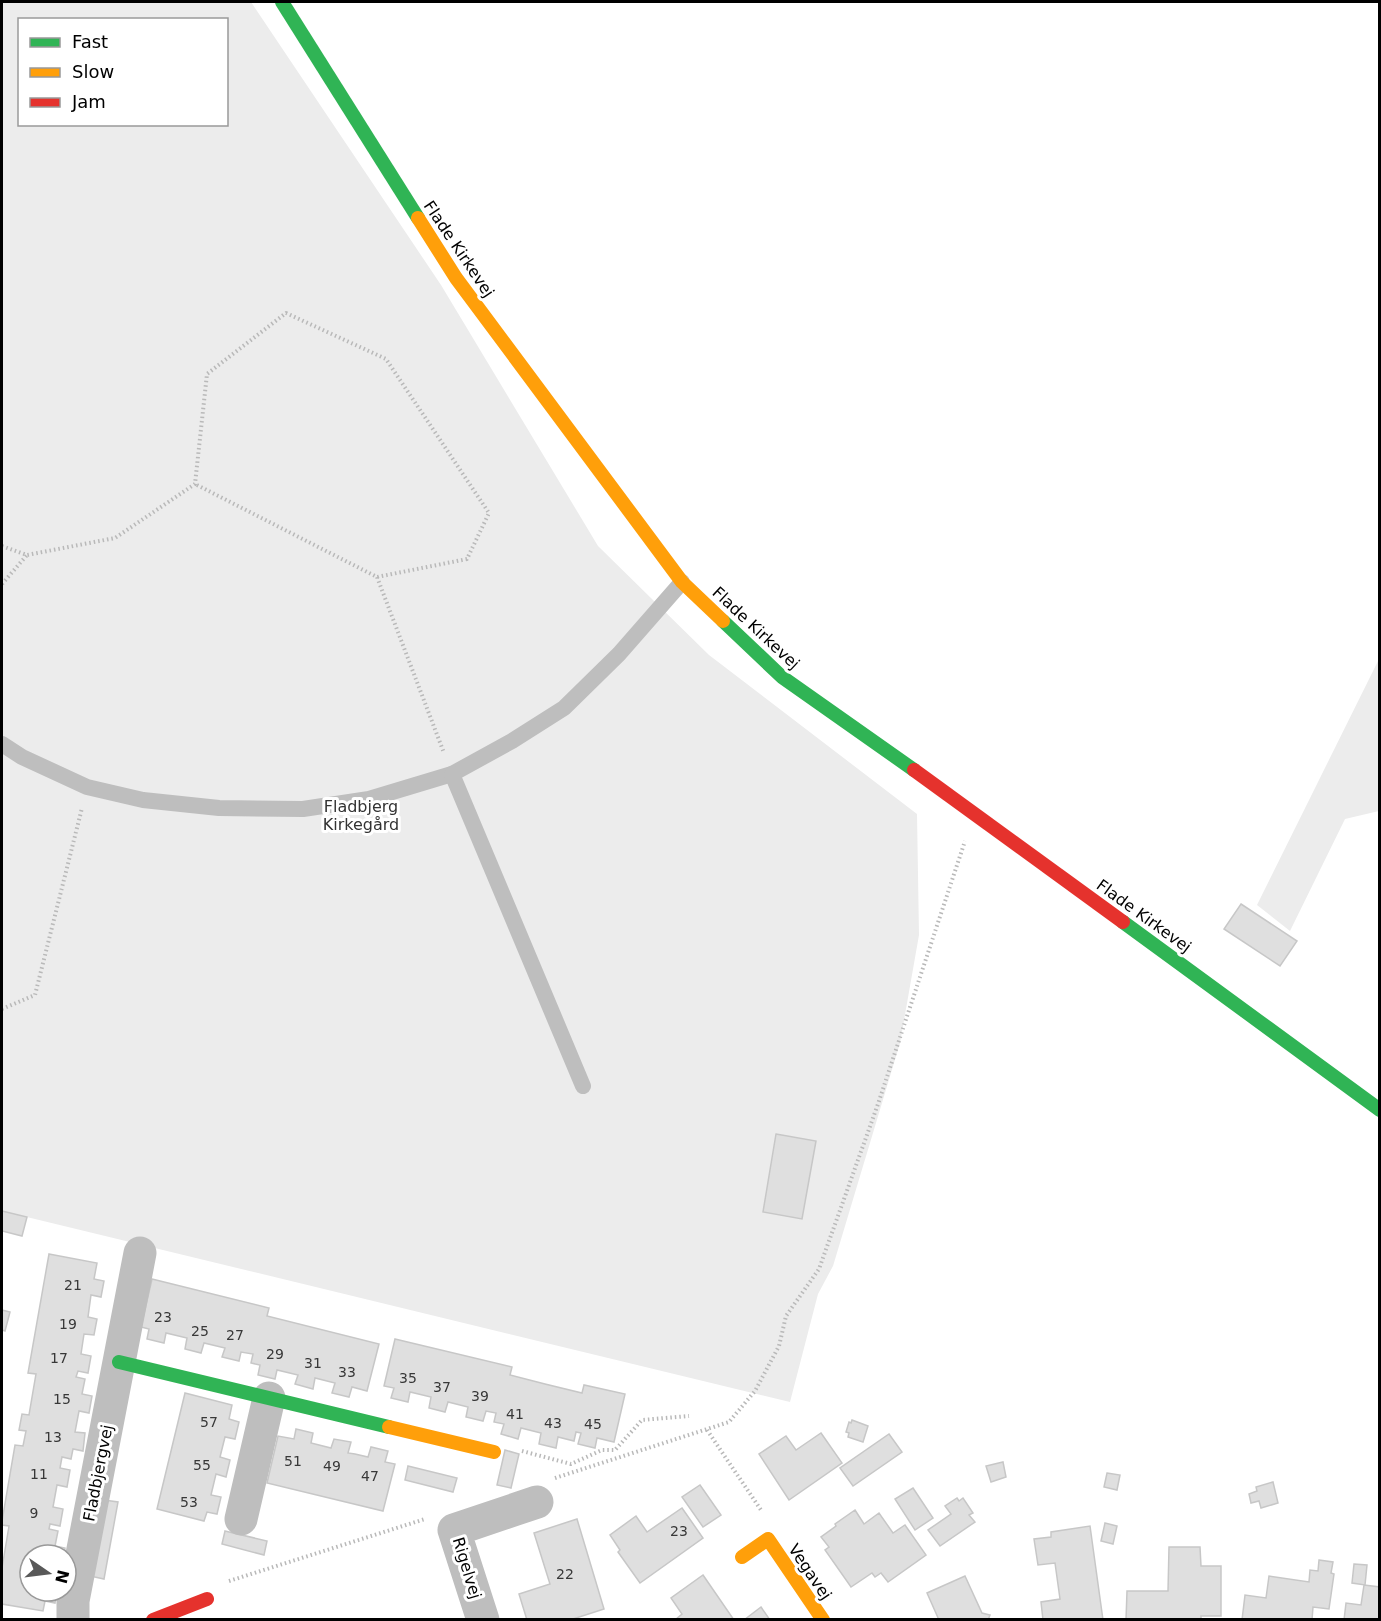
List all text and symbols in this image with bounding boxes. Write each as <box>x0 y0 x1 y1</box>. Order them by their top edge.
legend <box>18 18 228 126</box>
text: Fast <box>72 31 108 52</box>
text: Slow <box>72 61 114 82</box>
text: Jam <box>71 91 106 112</box>
street label: Flade Kirkevej <box>420 197 498 301</box>
street label: Flade Kirkevej <box>708 583 804 673</box>
park label: Fladbjerg Kirkegård <box>323 797 399 834</box>
street label: Flade Kirkevej <box>1093 875 1195 957</box>
house number: 21 <box>64 1277 82 1293</box>
house number: 23 <box>154 1309 172 1325</box>
house number: 19 <box>59 1316 77 1332</box>
house number: 25 <box>191 1323 209 1339</box>
house number: 27 <box>226 1327 244 1343</box>
house number: 29 <box>266 1346 284 1362</box>
house number: 17 <box>50 1350 68 1366</box>
house number: 31 <box>304 1355 322 1371</box>
house number: 33 <box>338 1364 356 1380</box>
house number: 35 <box>399 1370 417 1386</box>
house number: 37 <box>433 1379 451 1395</box>
house number: 39 <box>471 1388 489 1404</box>
house number: 15 <box>53 1391 71 1407</box>
house number: 41 <box>506 1406 524 1422</box>
house number: 57 <box>200 1414 218 1430</box>
house number: 43 <box>544 1415 562 1431</box>
house number: 45 <box>584 1416 602 1432</box>
street label: Fladbjergvej <box>79 1423 117 1523</box>
house number: 13 <box>44 1429 62 1445</box>
house number: 51 <box>284 1453 302 1469</box>
house number: 55 <box>193 1457 211 1473</box>
house number: 49 <box>323 1458 341 1474</box>
house number: 11 <box>30 1466 48 1482</box>
house number: 47 <box>361 1468 379 1484</box>
house number: 53 <box>180 1494 198 1510</box>
house number: 9 <box>30 1505 38 1521</box>
house number: 23 <box>670 1523 688 1539</box>
street label: Rigelvej <box>449 1535 485 1601</box>
street label: Vegavej <box>784 1540 836 1604</box>
north arrow <box>18 1543 78 1603</box>
house number: 22 <box>556 1566 574 1582</box>
text: N <box>51 1568 73 1585</box>

